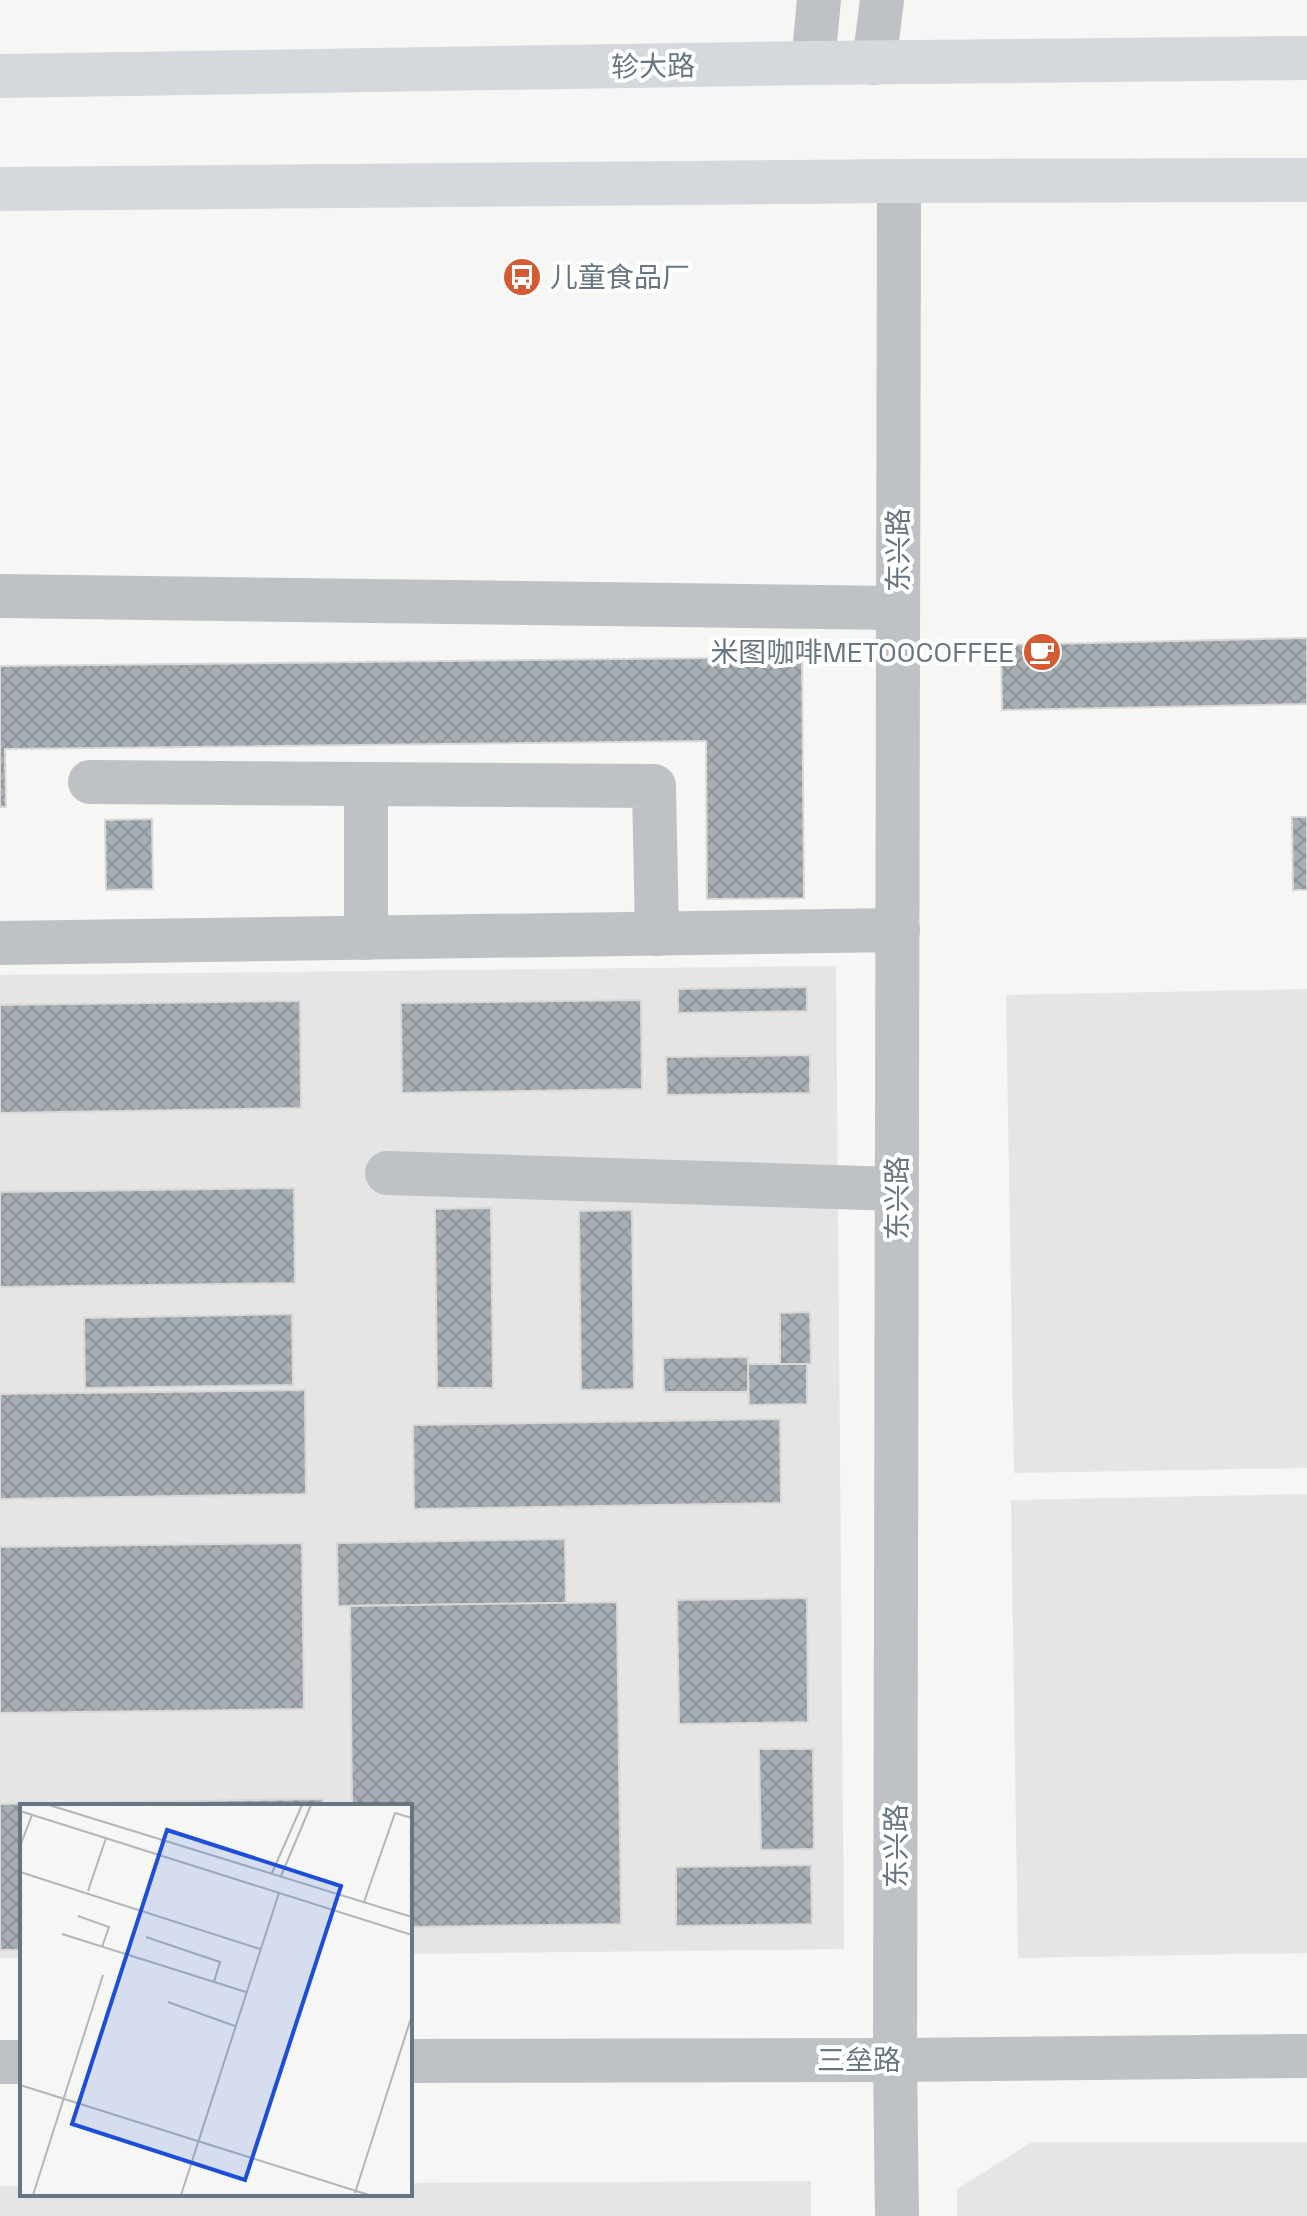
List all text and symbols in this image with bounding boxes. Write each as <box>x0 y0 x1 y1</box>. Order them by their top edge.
street label: 轸大路 <box>611 47 695 85</box>
bus stop icon: 儿童食品厂 <box>501 256 543 298</box>
place label: 儿童食品厂 <box>550 259 690 295</box>
street label: 东兴路 <box>880 508 916 592</box>
cafe icon: 米图咖啡METOOCOFFEE <box>1021 631 1063 673</box>
place label: 米图咖啡METOOCOFFEE <box>710 634 1014 670</box>
street label: 东兴路 <box>879 1156 915 1240</box>
inset map <box>20 1804 412 2196</box>
street label: 东兴路 <box>878 1804 914 1888</box>
street label: 三垒路 <box>817 2042 901 2078</box>

